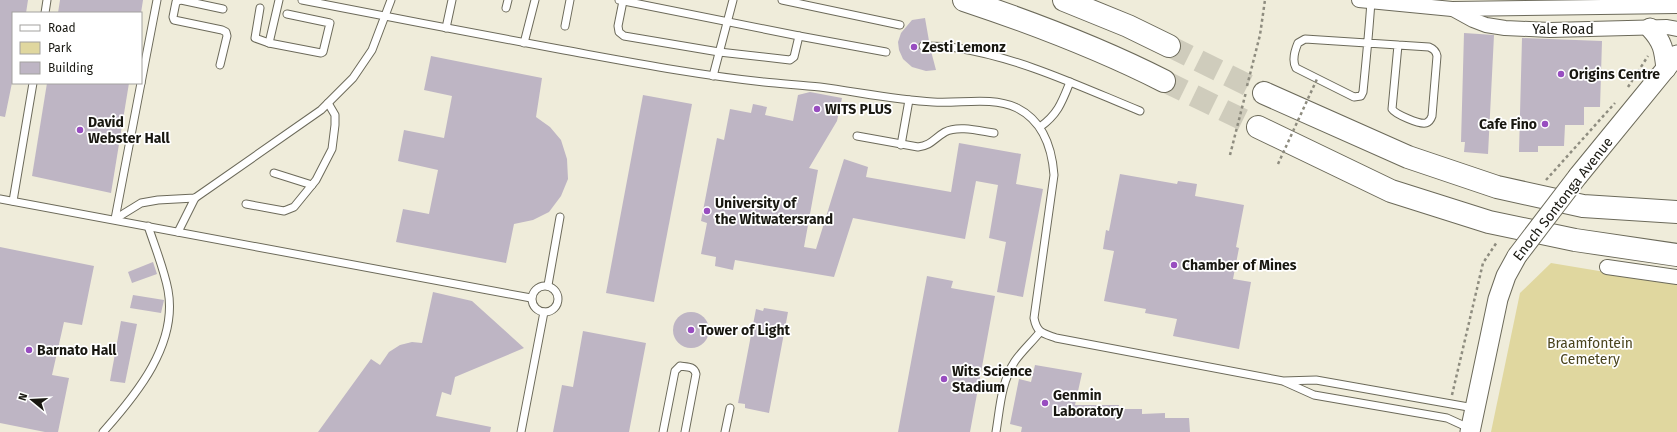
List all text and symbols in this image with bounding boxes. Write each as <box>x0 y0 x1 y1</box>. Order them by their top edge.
legend <box>12 12 142 84</box>
text: Road <box>48 21 76 35</box>
street label: Yale Road <box>1532 21 1594 38</box>
place label: Zesti Lemonz <box>922 39 1006 56</box>
text: Park <box>48 41 72 55</box>
marker: Zesti Lemonz <box>909 42 919 52</box>
text: Building <box>48 61 94 75</box>
place label: Origins Centre <box>1569 66 1660 83</box>
marker: Origins Centre <box>1556 69 1566 79</box>
place label: WITS PLUS <box>825 101 892 118</box>
marker: WITS PLUS <box>812 104 822 114</box>
place label: David Webster Hall <box>88 114 170 147</box>
place label: Cafe Fino <box>1479 116 1537 133</box>
marker: Cafe Fino <box>1540 119 1550 129</box>
marker: David Webster Hall <box>75 125 85 135</box>
street label: Enoch Sontonga Avenue <box>1509 134 1617 264</box>
place label: University of the Witwatersrand <box>715 195 833 228</box>
marker: University of the Witwatersrand <box>702 206 712 216</box>
place label: Chamber of Mines <box>1182 257 1297 274</box>
marker: Chamber of Mines <box>1169 260 1179 270</box>
place label: Tower of Light <box>699 322 791 339</box>
marker: Tower of Light <box>686 325 696 335</box>
park label: Braamfontein Cemetery <box>1547 335 1633 368</box>
place label: Barnato Hall <box>37 342 117 359</box>
marker: Barnato Hall <box>24 345 34 355</box>
place label: Wits Science Stadium <box>952 363 1032 396</box>
marker: Wits Science Stadium <box>939 374 949 384</box>
north arrow <box>12 380 52 420</box>
place label: Genmin Laboratory <box>1053 387 1124 420</box>
text: N <box>16 392 30 403</box>
marker: Genmin Laboratory <box>1040 398 1050 408</box>

